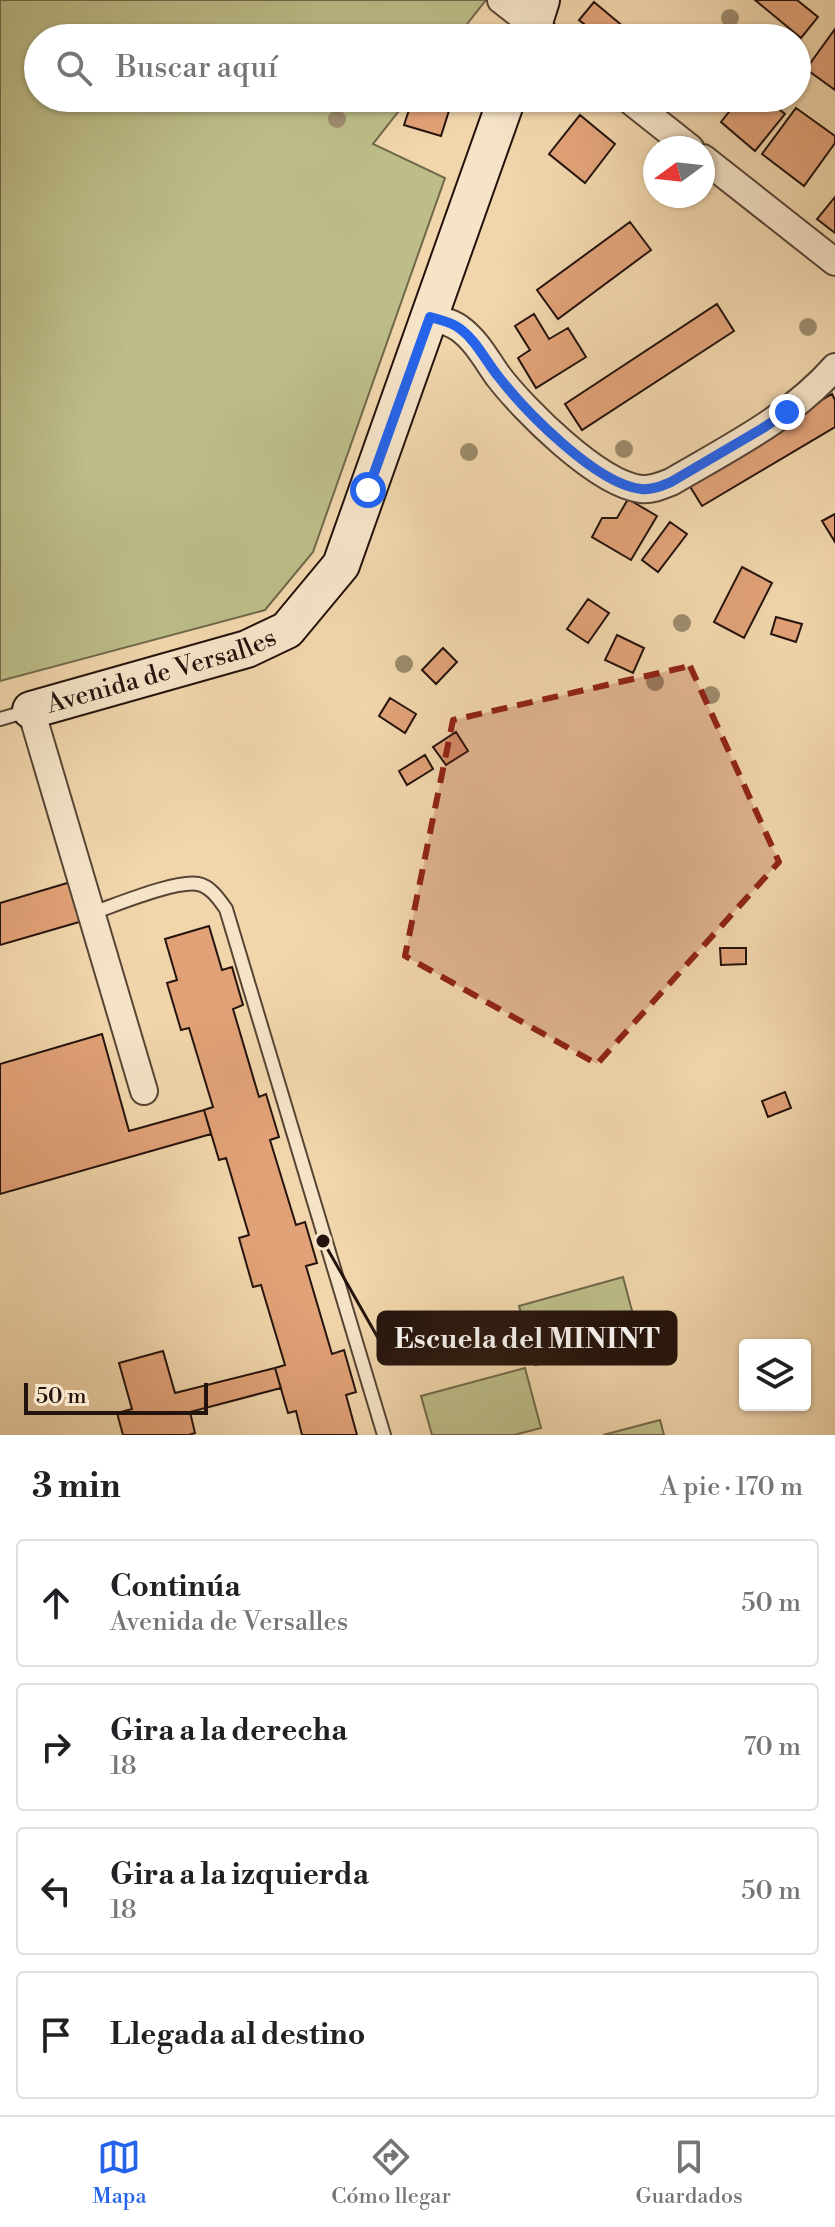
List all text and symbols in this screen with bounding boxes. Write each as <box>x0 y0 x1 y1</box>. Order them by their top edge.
search box <box>24 24 811 112</box>
icon: search <box>52 46 96 90</box>
text: Buscar aquí <box>116 49 278 87</box>
north arrow <box>643 136 715 208</box>
route end <box>769 394 805 430</box>
route start <box>350 472 386 508</box>
street label: Avenida de Versalles <box>42 621 282 721</box>
callout: Escuela del MININT <box>378 1312 676 1364</box>
text: Escuela del MININT <box>394 1322 660 1357</box>
map controls <box>739 1339 811 1411</box>
button: layers <box>739 1339 811 1411</box>
scale bar <box>24 1379 208 1415</box>
text: 50 m <box>36 1383 87 1410</box>
text: 3 min <box>32 1466 121 1508</box>
text: A pie · 170 m <box>660 1471 803 1503</box>
text: Continúa <box>110 1568 241 1606</box>
icon: ahead <box>34 1581 78 1625</box>
text: 50 m <box>741 1587 801 1619</box>
text: Avenida de Versalles <box>110 1606 348 1638</box>
text: Gira a la derecha <box>110 1712 347 1750</box>
icon: right <box>34 1725 78 1769</box>
text: 70 m <box>743 1731 801 1763</box>
text: 18 <box>110 1750 137 1782</box>
text: Gira a la izquierda <box>110 1856 369 1894</box>
icon: left <box>34 1869 78 1913</box>
text: 50 m <box>741 1875 801 1907</box>
text: 18 <box>110 1894 137 1926</box>
icon: arrive <box>34 2013 78 2057</box>
text: Llegada al destino <box>110 2016 365 2054</box>
tab: Mapa <box>92 2135 147 2210</box>
tab: Cómo llegar <box>331 2135 451 2210</box>
tab: Guardados <box>635 2135 743 2210</box>

